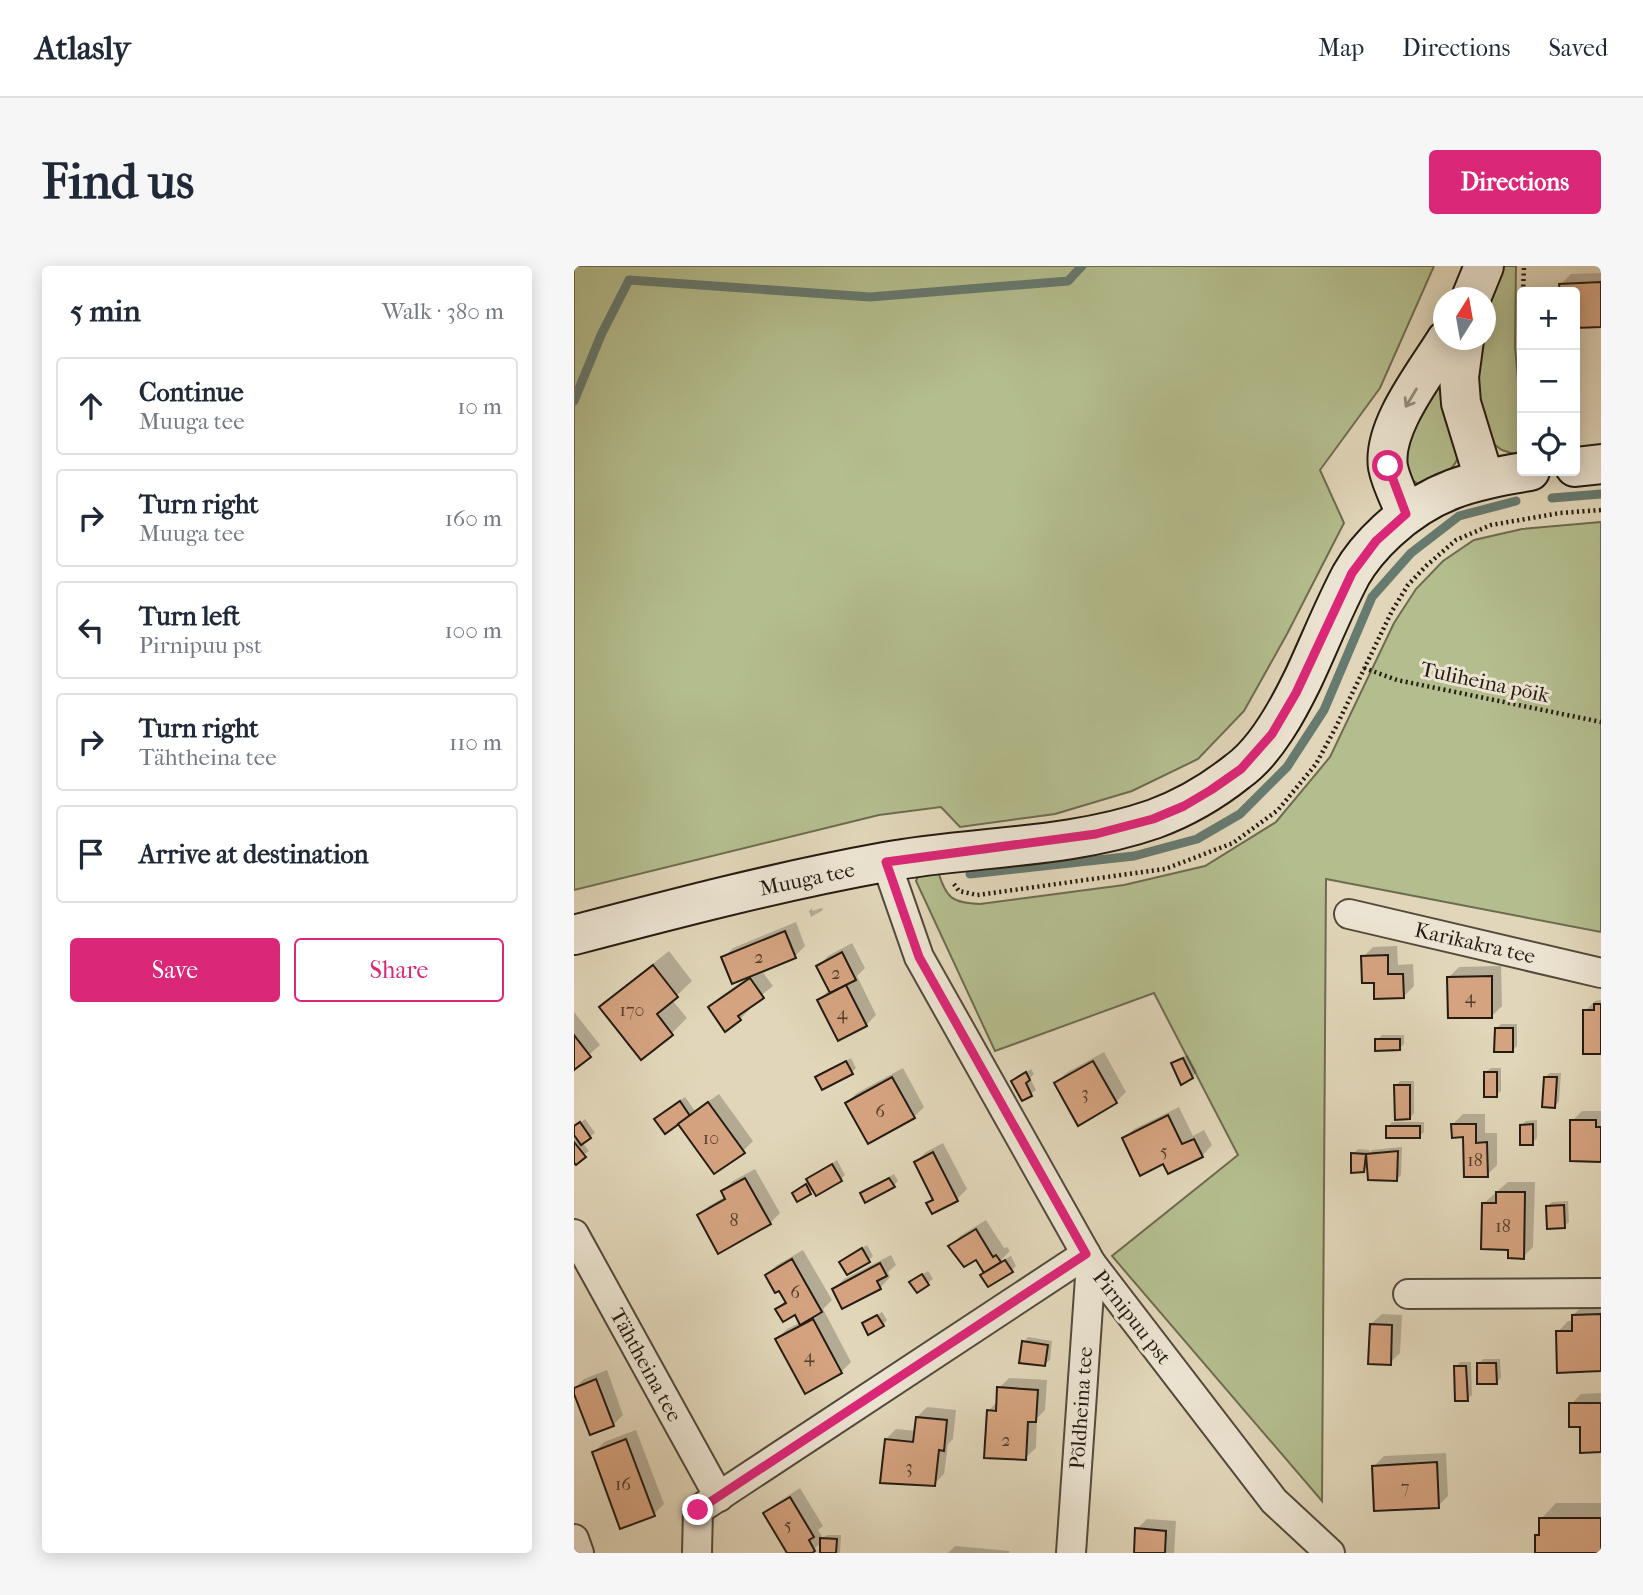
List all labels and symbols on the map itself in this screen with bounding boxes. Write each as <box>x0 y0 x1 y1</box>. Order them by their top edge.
north arrow <box>1433 287 1496 350</box>
one-way arrow <box>1403 387 1417 407</box>
route start <box>1372 450 1403 481</box>
street label: Tuliheina põik <box>1418 657 1552 707</box>
street label: Muuga tee <box>757 857 857 901</box>
street label: Karikakra tee <box>1412 917 1538 969</box>
house number: 2 <box>754 947 764 968</box>
house number: 2 <box>831 963 841 984</box>
house number: 4 <box>1465 987 1476 1008</box>
house number: 170 <box>620 1000 644 1021</box>
house number: 4 <box>837 1003 848 1024</box>
house number: 3 <box>1081 1083 1089 1104</box>
house number: 6 <box>875 1101 885 1122</box>
house number: 10 <box>703 1128 719 1149</box>
house number: 5 <box>1160 1141 1168 1162</box>
house number: 18 <box>1467 1150 1483 1171</box>
house number: 8 <box>729 1210 739 1231</box>
house number: 18 <box>1495 1216 1511 1237</box>
street label: Pirnipuu pst <box>1088 1265 1176 1369</box>
house number: 6 <box>790 1282 800 1303</box>
street label: Tähtheina tee <box>605 1304 687 1426</box>
house number: 4 <box>804 1346 815 1367</box>
street label: Põldheina tee <box>1065 1346 1097 1470</box>
house number: 2 <box>1001 1430 1011 1451</box>
house number: 3 <box>905 1457 913 1478</box>
house number: 16 <box>615 1474 631 1495</box>
house number: 7 <box>1401 1477 1410 1498</box>
route end <box>682 1494 713 1525</box>
house number: 5 <box>784 1515 792 1536</box>

